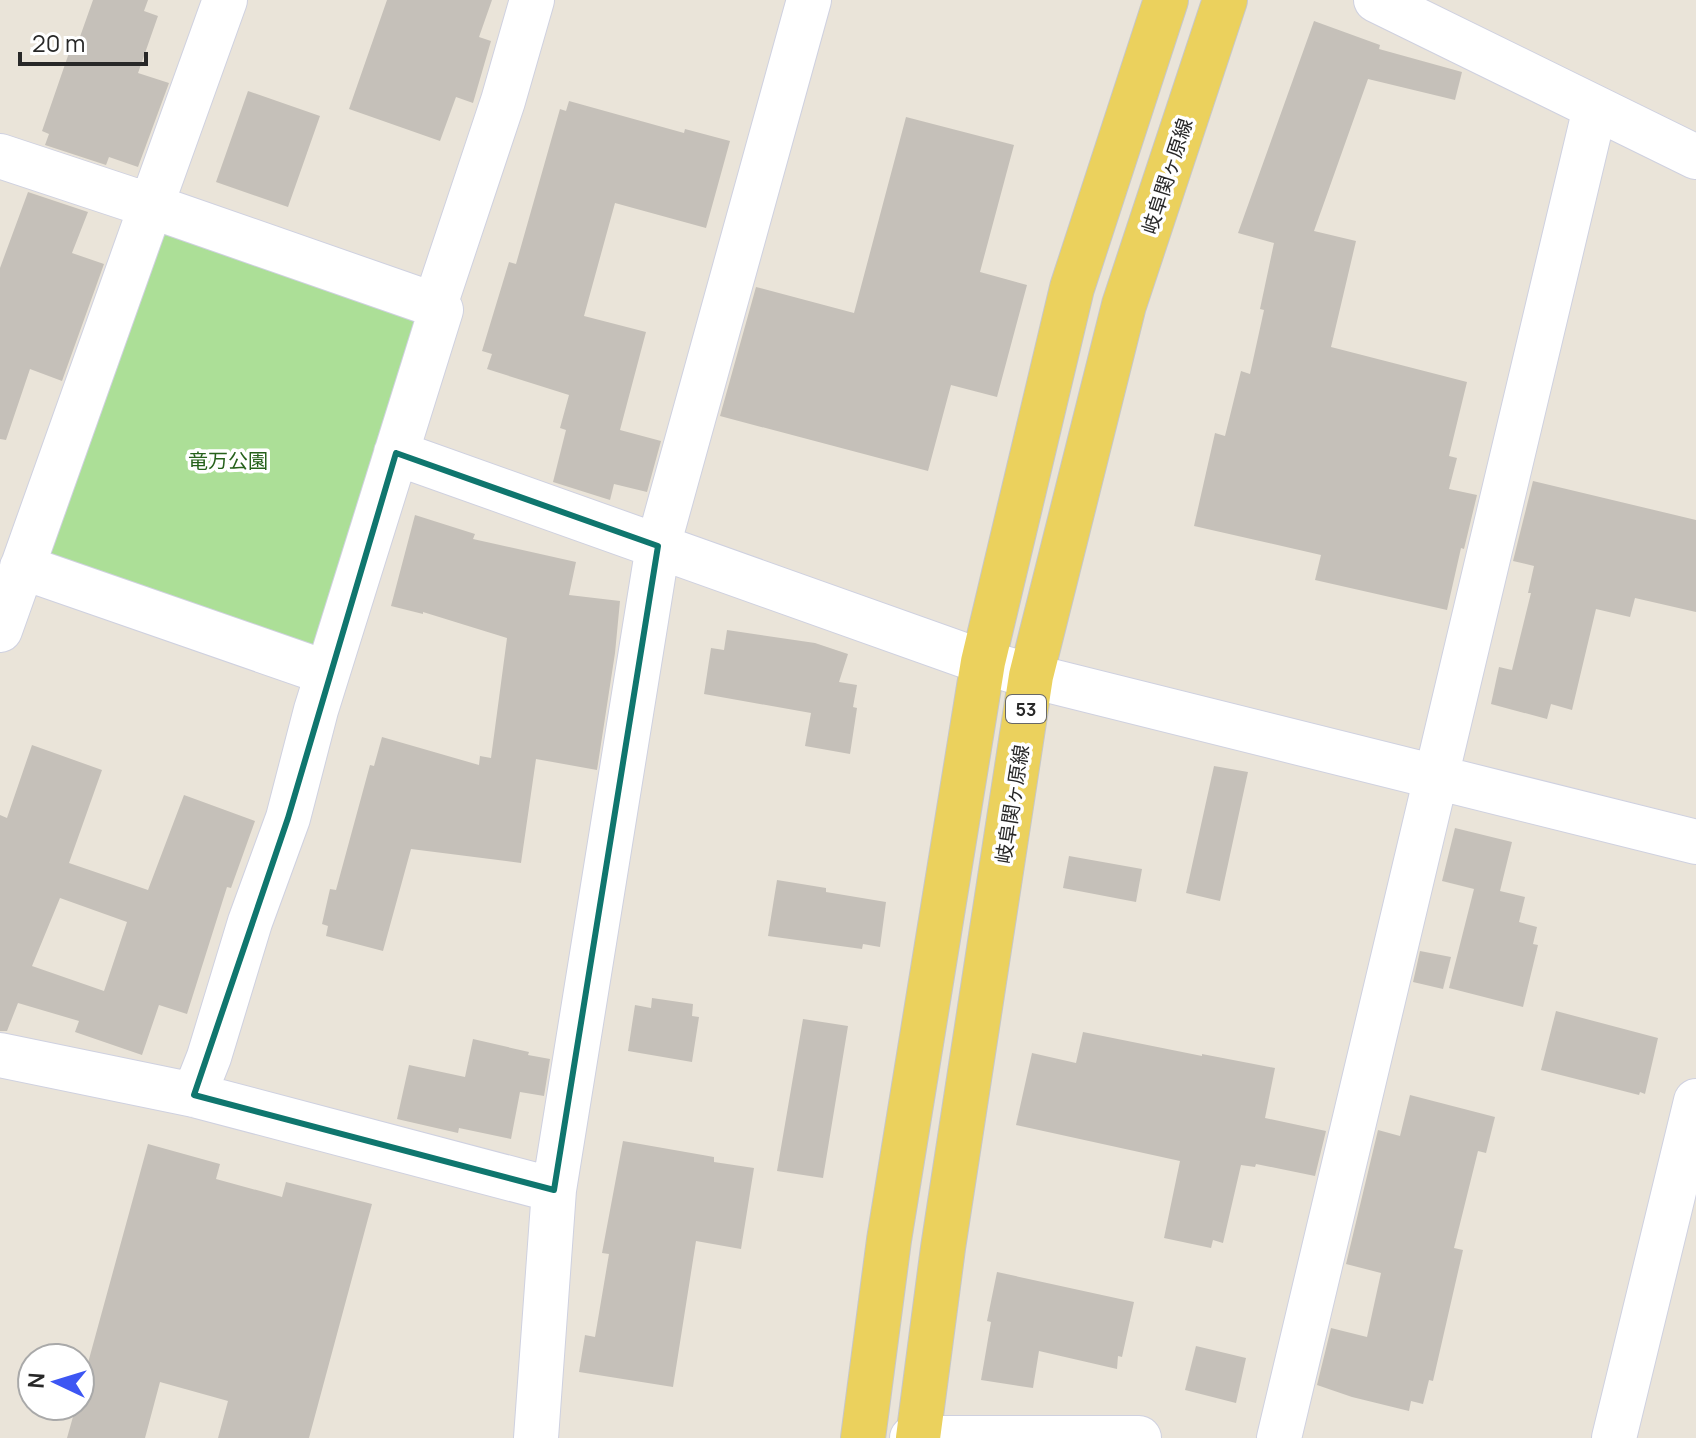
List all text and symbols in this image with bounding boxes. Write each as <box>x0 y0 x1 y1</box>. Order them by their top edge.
scale bar <box>20 16 146 66</box>
text: 20 m <box>32 26 85 59</box>
street label: 岐阜関ヶ原線 <box>1136 115 1198 237</box>
park label: 竜万公園 <box>188 447 268 474</box>
road number: 53 <box>1006 695 1046 723</box>
street label: 岐阜関ヶ原線 <box>989 743 1035 865</box>
north arrow <box>16 1342 96 1422</box>
text: N <box>21 1372 52 1390</box>

